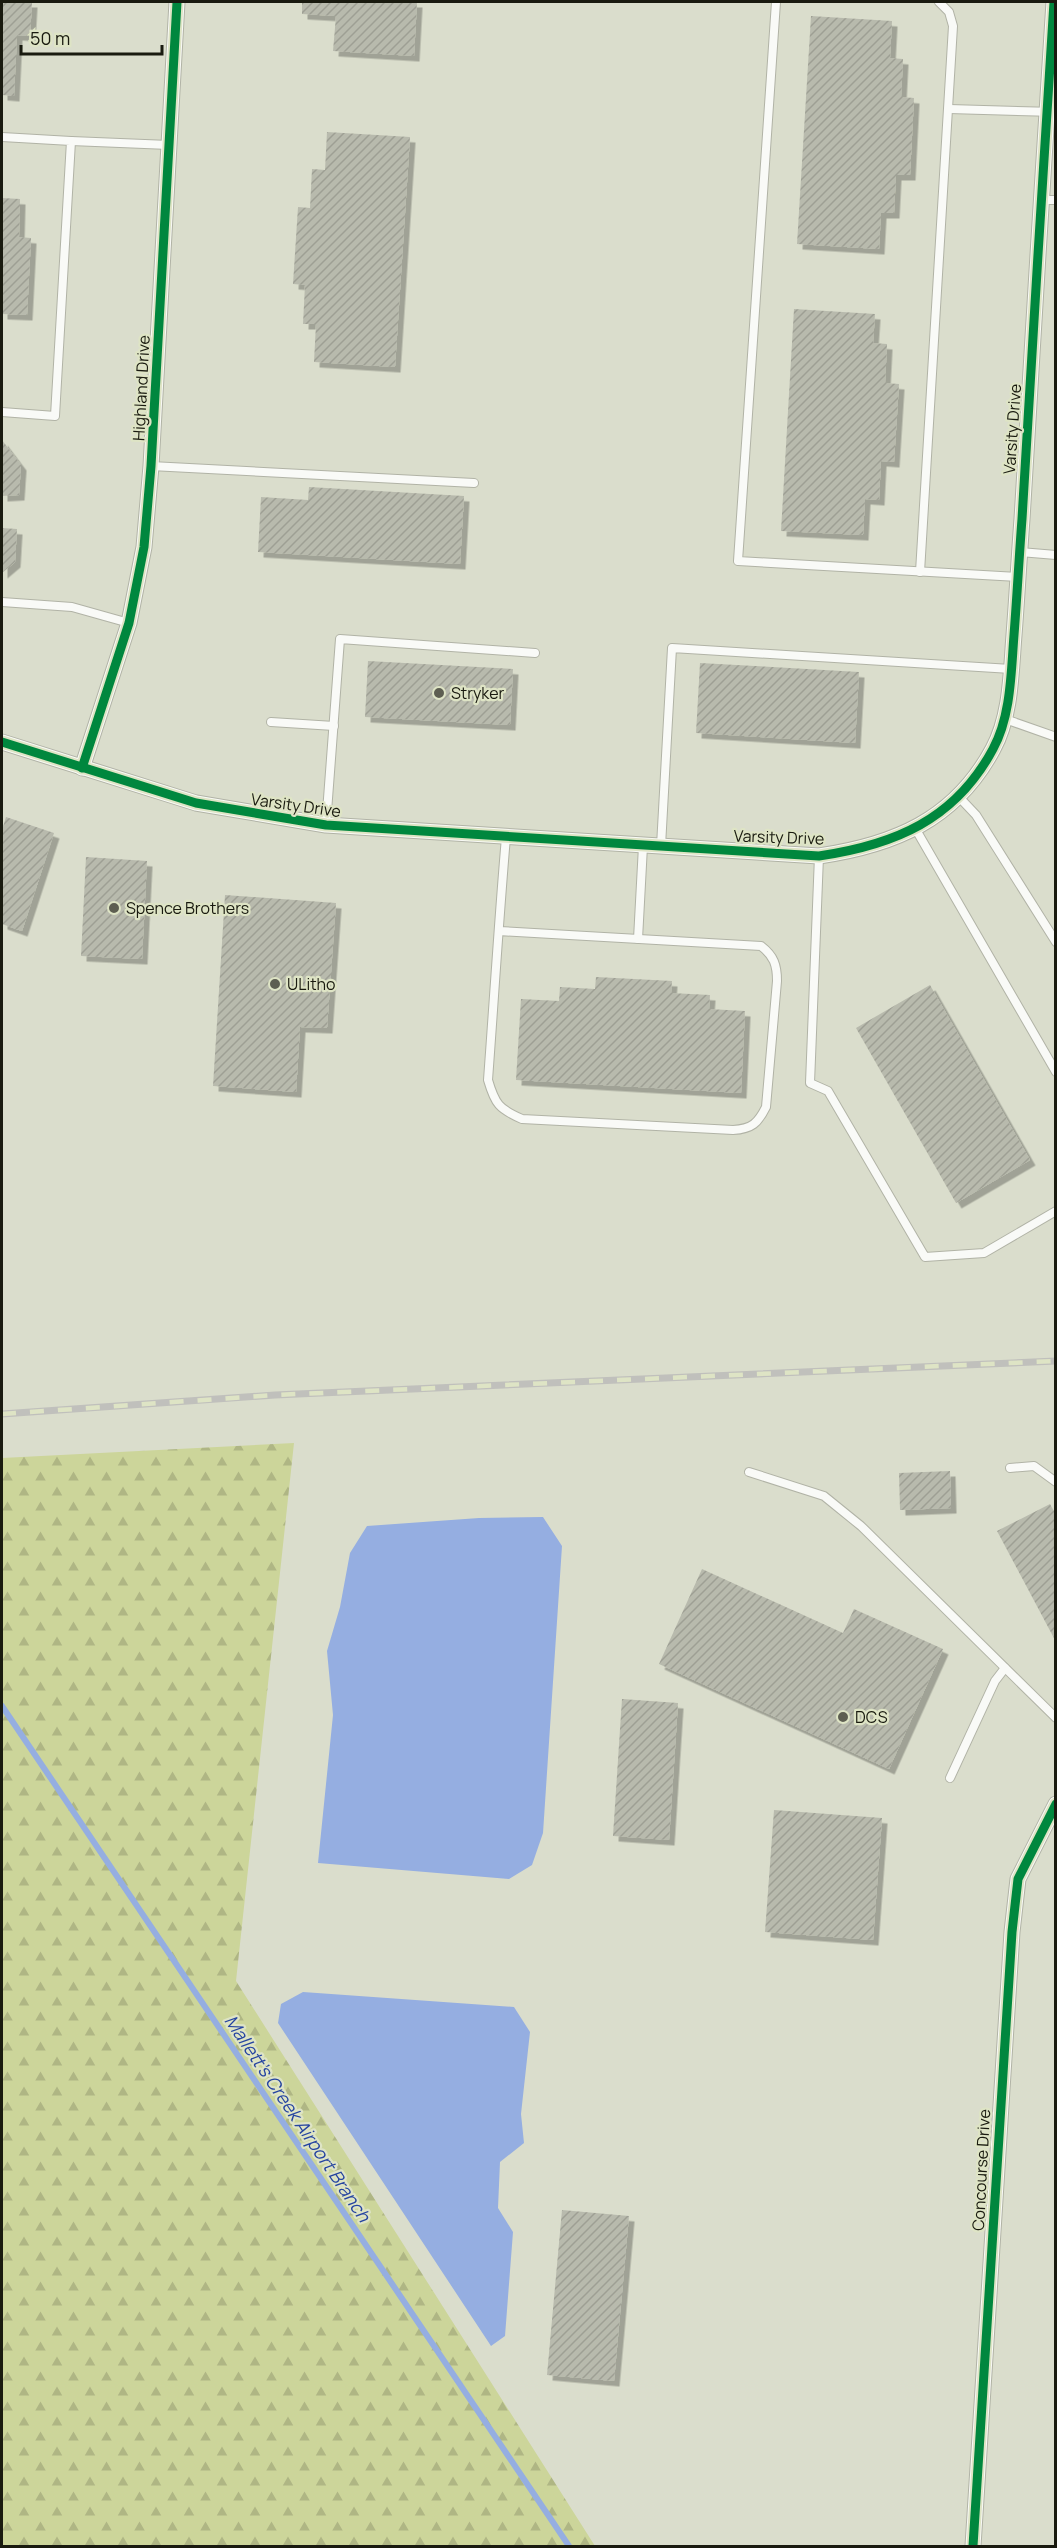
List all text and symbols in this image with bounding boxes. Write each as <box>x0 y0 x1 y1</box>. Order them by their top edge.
scale bar <box>21 18 162 56</box>
text: 50 m <box>30 26 70 50</box>
street label: Highland Drive <box>127 335 155 441</box>
street label: Varsity Drive <box>998 383 1026 475</box>
place label: Stryker <box>451 682 505 704</box>
marker: Stryker <box>432 686 446 700</box>
street label: Varsity Drive <box>250 788 342 822</box>
street label: Varsity Drive <box>733 824 825 850</box>
place label: Spence Brothers <box>126 897 249 919</box>
marker: Spence Brothers <box>107 901 121 915</box>
place label: ULitho <box>287 973 336 995</box>
marker: ULitho <box>268 977 282 991</box>
place label: DCS <box>855 1706 888 1728</box>
marker: DCS <box>836 1710 850 1724</box>
water label: Mallett's Creek Airport Branch <box>220 2010 377 2227</box>
street label: Concourse Drive <box>967 2109 995 2231</box>

